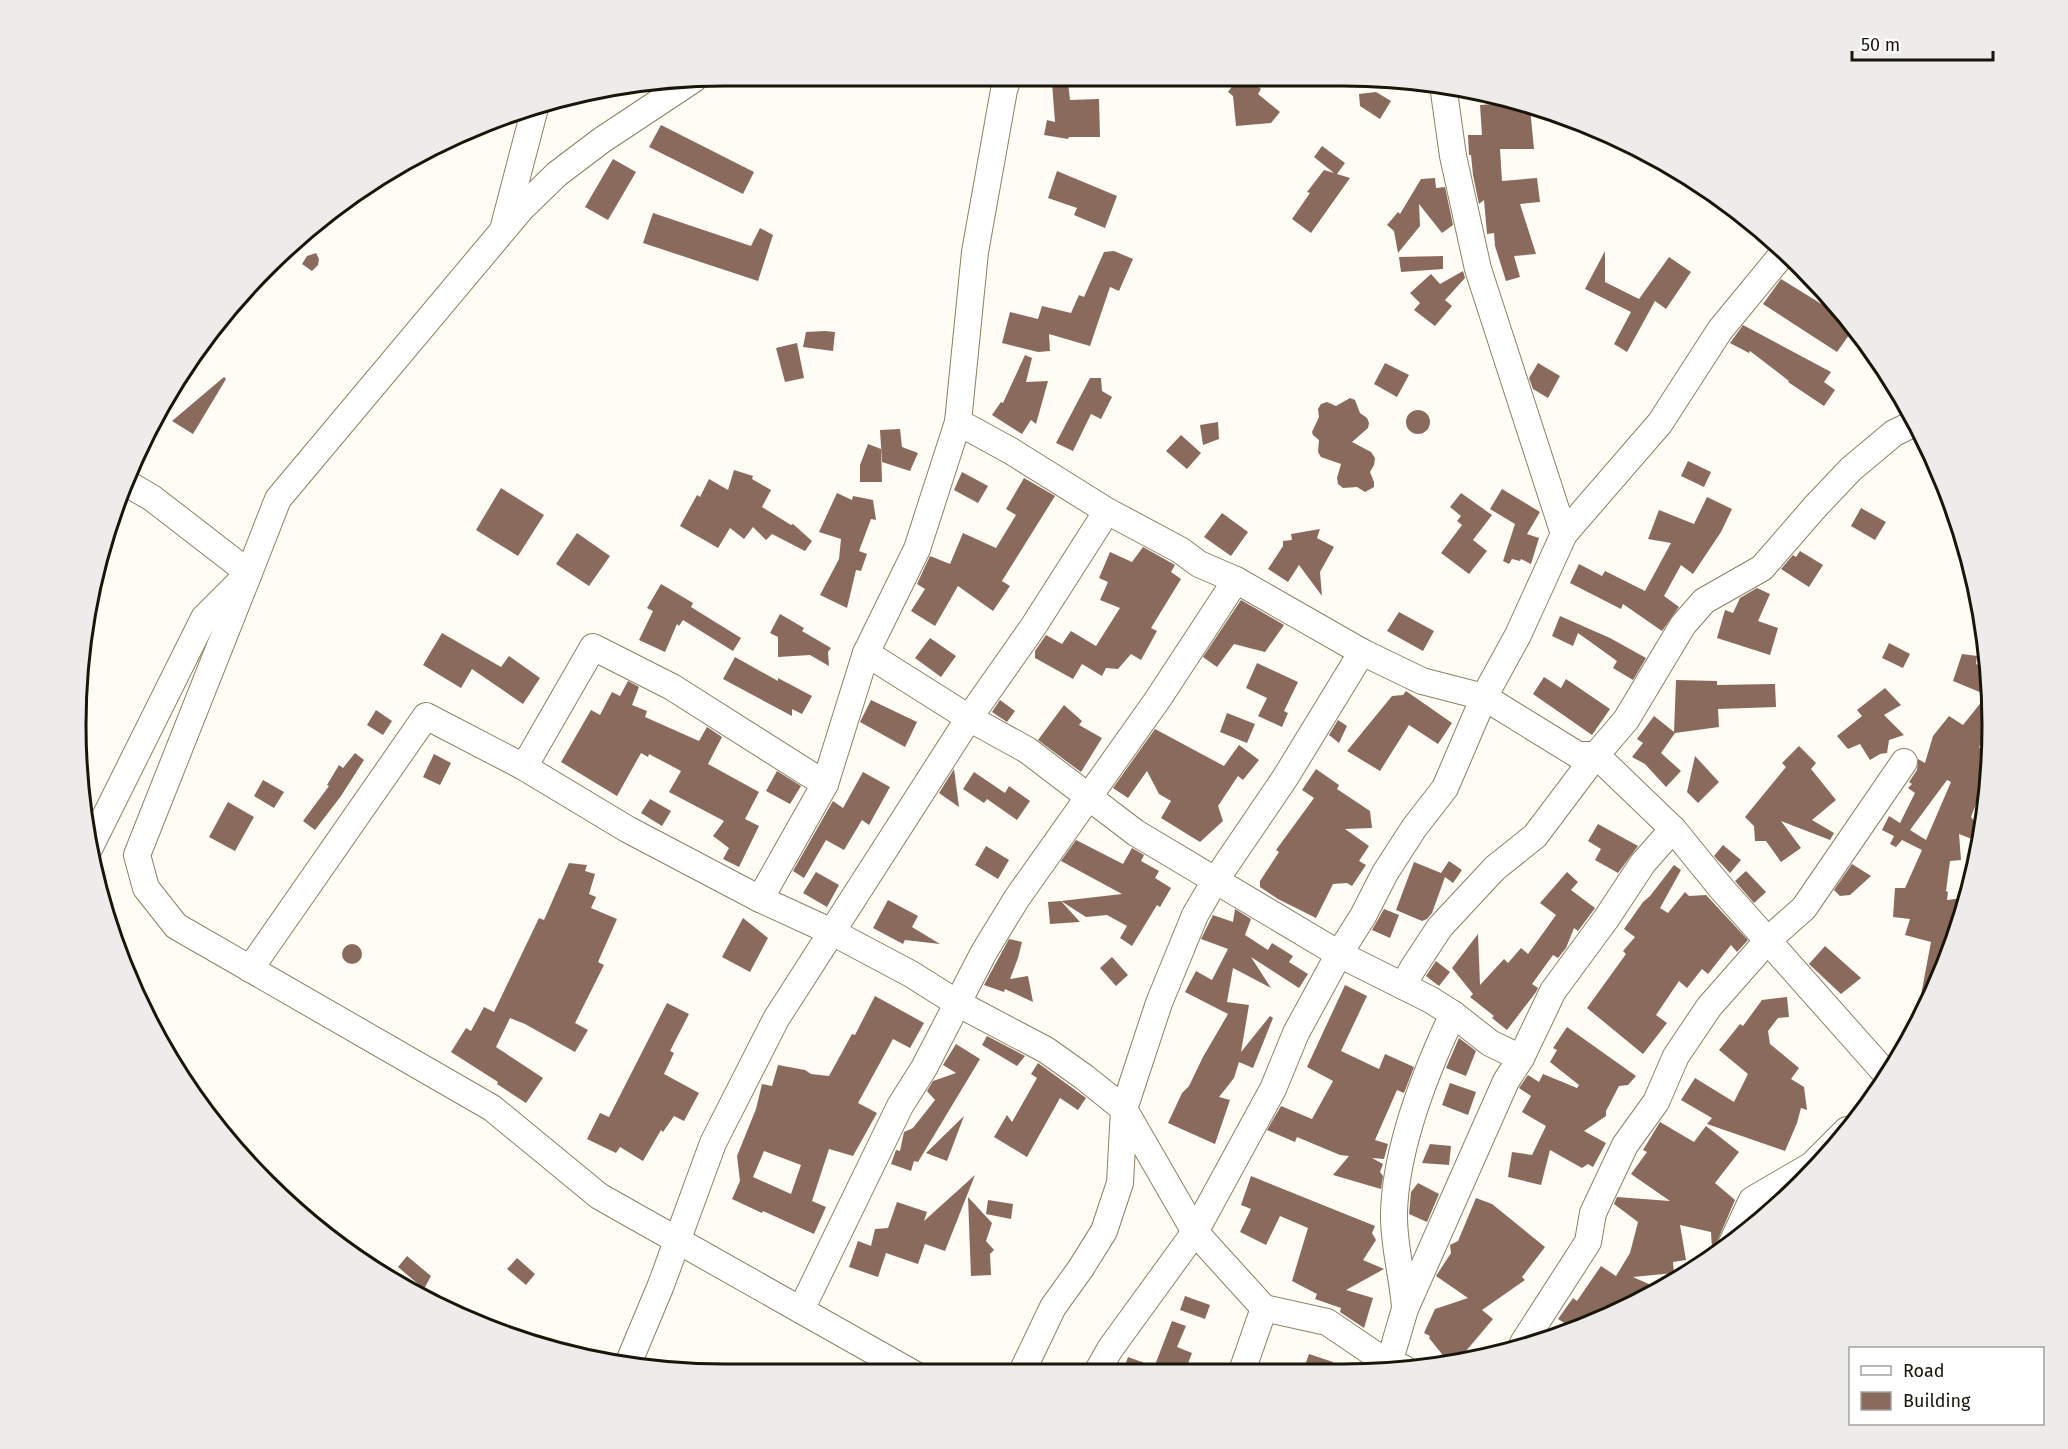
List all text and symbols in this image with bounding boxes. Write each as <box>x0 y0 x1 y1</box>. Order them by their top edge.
scale bar <box>1852 24 1993 62</box>
text: 50 m <box>1861 34 1900 56</box>
legend <box>1849 1347 2044 1425</box>
text: Road <box>1903 1360 1945 1382</box>
text: Building <box>1903 1390 1971 1412</box>

